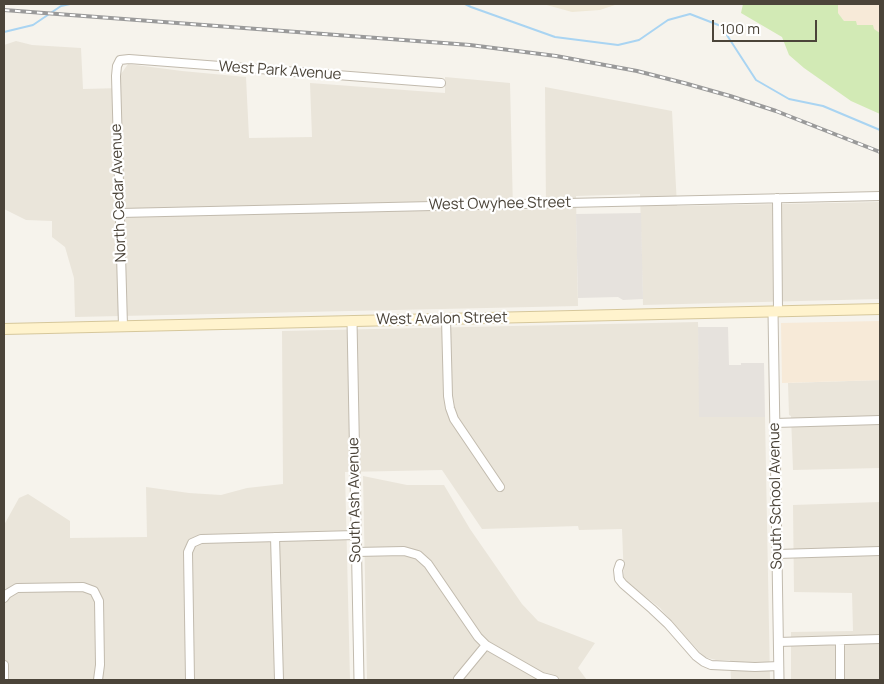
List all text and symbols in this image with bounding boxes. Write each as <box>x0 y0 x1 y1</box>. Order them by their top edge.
scale bar <box>714 10 819 42</box>
text: 100 m <box>720 18 760 39</box>
street label: West Park Avenue <box>218 58 342 84</box>
street label: North Cedar Avenue <box>108 123 130 263</box>
street label: West Owyhee Street <box>429 194 571 214</box>
street label: West Avalon Street <box>376 309 508 329</box>
street label: South School Avenue <box>766 422 786 570</box>
street label: South Ash Avenue <box>345 437 365 563</box>

